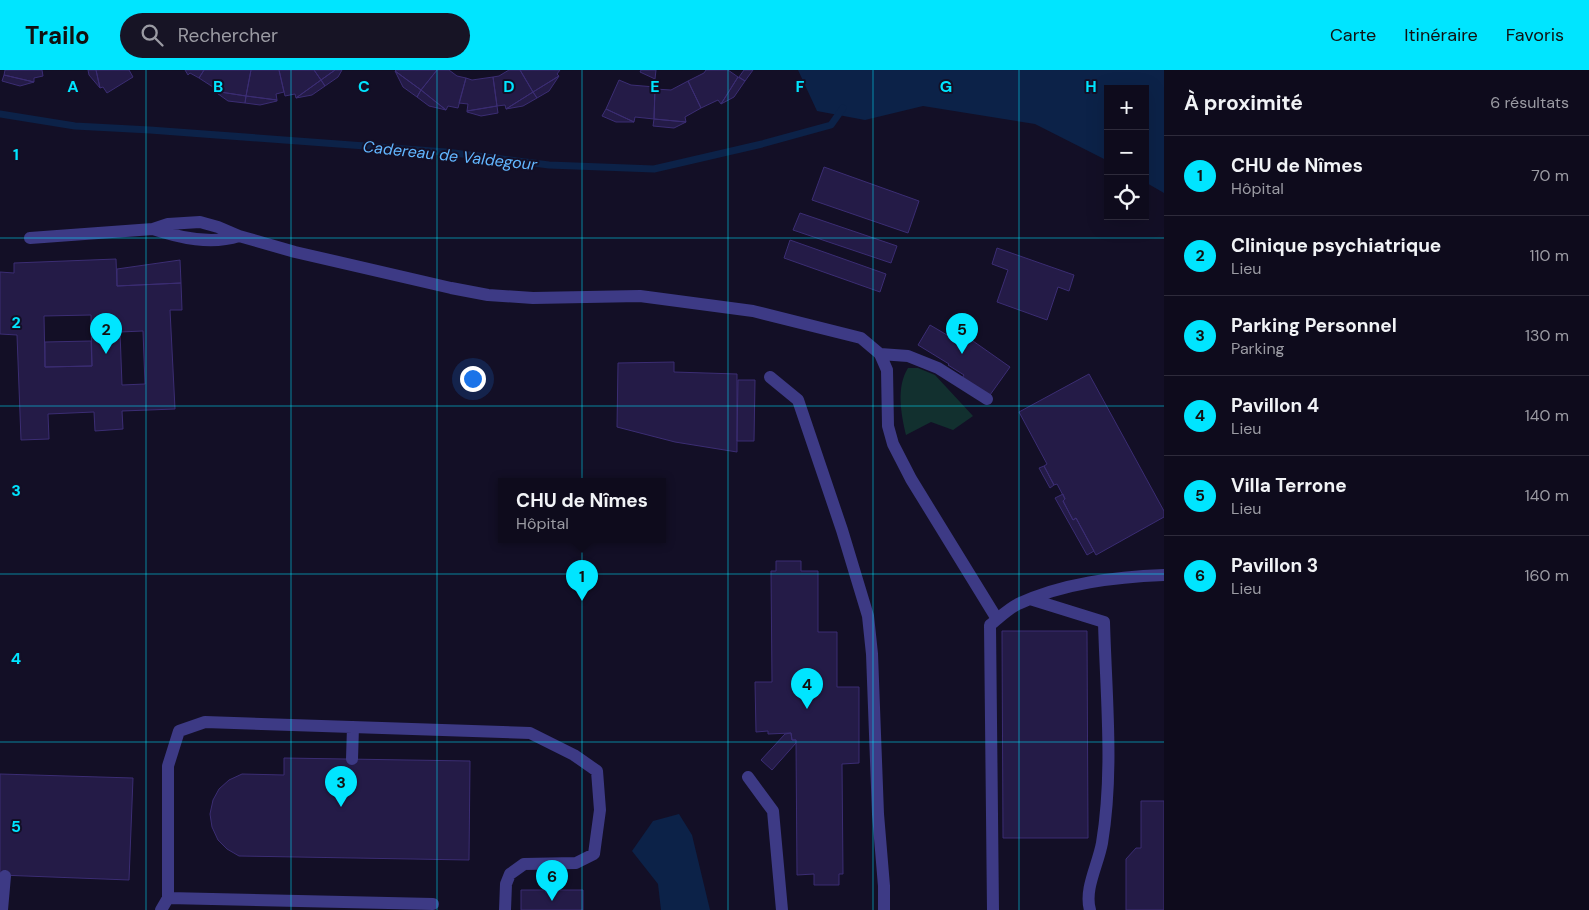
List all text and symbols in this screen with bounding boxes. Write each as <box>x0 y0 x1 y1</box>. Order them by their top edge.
search box <box>120 13 470 58</box>
text: Trailo <box>25 20 90 51</box>
icon: search <box>138 21 166 49</box>
text: Rechercher <box>178 23 278 48</box>
text: Carte <box>1330 23 1376 47</box>
text: Itinéraire <box>1404 23 1478 47</box>
text: Favoris <box>1506 23 1564 47</box>
text: A <box>67 76 79 97</box>
text: B <box>213 76 223 97</box>
text: C <box>358 76 370 97</box>
text: D <box>503 76 515 97</box>
text: E <box>650 76 660 97</box>
text: F <box>796 76 805 97</box>
text: G <box>940 76 952 97</box>
text: H <box>1085 76 1097 97</box>
map controls <box>1104 85 1149 220</box>
button: + <box>1104 85 1149 130</box>
text: À proximité <box>1184 89 1303 117</box>
text: 6 résultats <box>1490 92 1569 113</box>
button: − <box>1104 130 1149 175</box>
water label: Cadereau de Valdegour <box>362 136 539 175</box>
text: 1 <box>13 144 19 165</box>
text: CHU de Nîmes <box>1231 153 1363 178</box>
text: 1 <box>1197 165 1203 186</box>
text: 70 m <box>1531 165 1569 186</box>
button: locate <box>1104 175 1149 220</box>
text: Hôpital <box>1231 178 1284 199</box>
text: Clinique psychiatrique <box>1231 233 1441 258</box>
text: 2 <box>1195 245 1205 266</box>
text: 110 m <box>1530 245 1569 266</box>
text: Lieu <box>1231 258 1262 279</box>
text: 2 <box>11 312 21 333</box>
pin: 2 <box>90 313 122 354</box>
pin: 5 <box>946 313 978 354</box>
text: Parking Personnel <box>1231 313 1397 338</box>
text: 3 <box>1195 325 1205 346</box>
text: 130 m <box>1525 325 1569 346</box>
text: Parking <box>1231 338 1285 359</box>
your location <box>460 366 486 392</box>
text: Pavillon 4 <box>1231 393 1319 418</box>
text: 4 <box>1195 405 1205 426</box>
text: 140 m <box>1525 405 1569 426</box>
text: Lieu <box>1231 418 1262 439</box>
text: Villa Terrone <box>1231 473 1347 498</box>
popup <box>498 478 666 543</box>
text: 3 <box>11 480 21 501</box>
text: 5 <box>1195 485 1205 506</box>
text: 140 m <box>1525 485 1569 506</box>
text: CHU de Nîmes <box>516 488 648 513</box>
text: Lieu <box>1231 498 1262 519</box>
text: Hôpital <box>516 513 569 534</box>
text: Pavillon 3 <box>1231 553 1318 578</box>
pin: 1 <box>566 560 598 601</box>
text: 6 <box>1195 565 1205 586</box>
text: 160 m <box>1525 565 1569 586</box>
text: Lieu <box>1231 578 1262 599</box>
text: 4 <box>11 648 21 669</box>
pin: 4 <box>791 668 823 709</box>
pin: 3 <box>325 766 357 807</box>
text: 5 <box>11 816 21 837</box>
pin: 6 <box>536 860 568 901</box>

